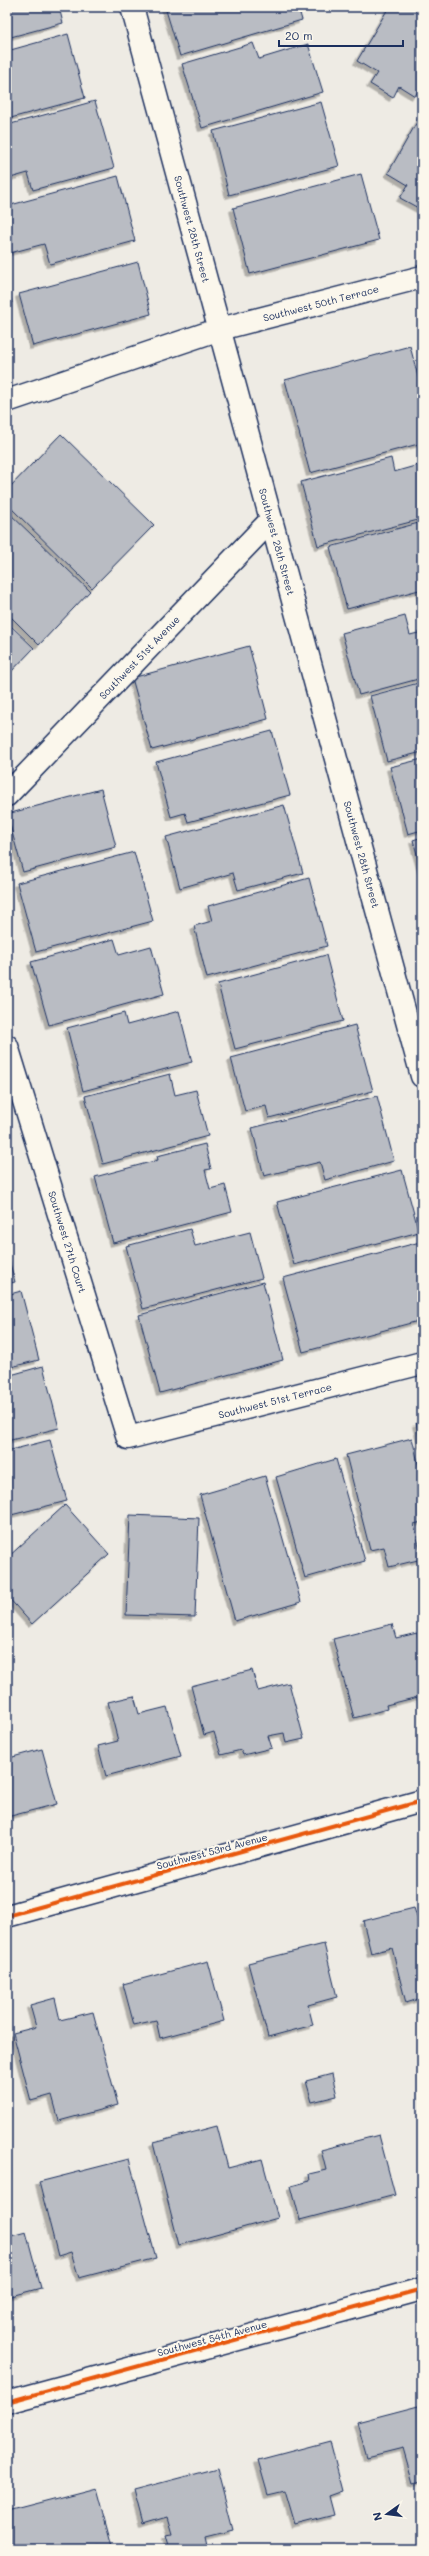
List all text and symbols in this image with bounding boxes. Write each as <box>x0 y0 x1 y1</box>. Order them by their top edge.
scale bar <box>279 22 403 48</box>
text: 20 m <box>285 27 313 43</box>
street label: Southwest 28th Street <box>171 174 213 284</box>
street label: Southwest 50th Terrace <box>262 281 380 325</box>
street label: Southwest 28th Street <box>256 487 298 597</box>
street label: Southwest 51st Avenue <box>96 612 183 702</box>
street label: Southwest 28th Street <box>341 799 383 909</box>
street label: Southwest 27th Court <box>45 1189 90 1295</box>
street label: Southwest 51st Terrace <box>217 1379 333 1422</box>
street label: Southwest 53rd Avenue <box>155 1829 269 1873</box>
street label: Southwest 54th Avenue <box>156 2317 268 2359</box>
north arrow <box>367 2494 407 2534</box>
text: N <box>369 2511 385 2522</box>

